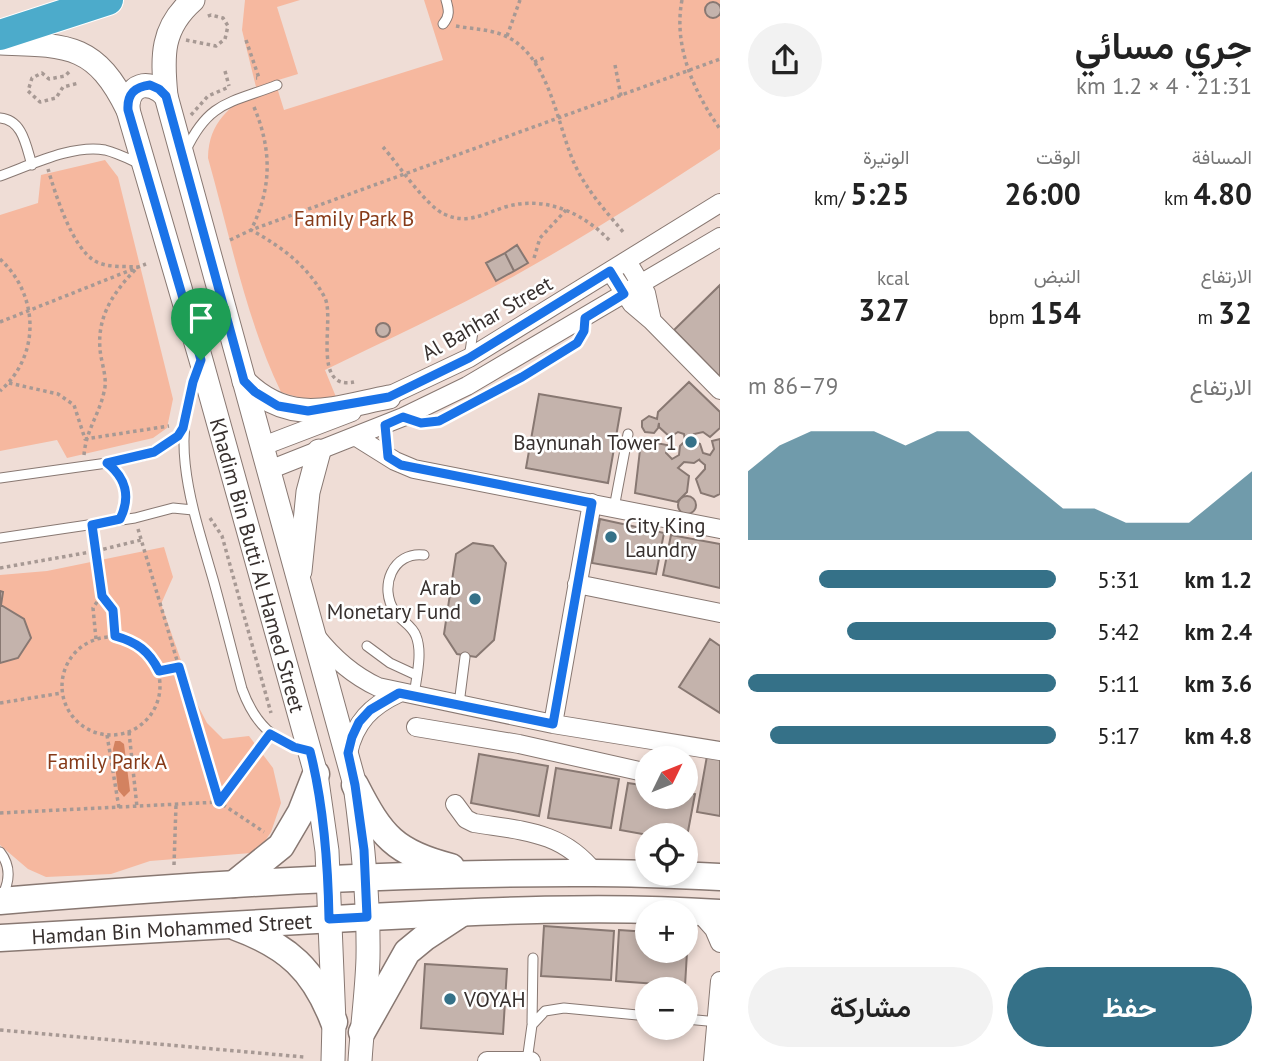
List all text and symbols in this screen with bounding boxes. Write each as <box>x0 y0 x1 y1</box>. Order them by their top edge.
text: جري مسائي <box>1074 20 1252 69</box>
button: share <box>748 23 822 97</box>
text: 21:31 · 4 × 1.2 km <box>1076 71 1252 100</box>
text: الوتيرة <box>863 145 909 169</box>
text: الوقت <box>1036 145 1081 169</box>
text: المسافة <box>1192 145 1252 169</box>
text: 5:25 <box>850 174 909 213</box>
text: 26:00 <box>1005 174 1081 213</box>
text: 4.80 <box>1194 174 1252 213</box>
text: /km <box>814 186 850 210</box>
text: km <box>1164 186 1194 210</box>
park label: Family Park B <box>294 205 414 232</box>
text: النبض <box>1034 264 1081 288</box>
text: الارتفاع <box>1200 264 1252 288</box>
text: kcal <box>877 266 909 290</box>
street label: Al Bahhar Street <box>417 270 557 366</box>
pin <box>171 288 231 360</box>
text: 327 <box>858 290 909 329</box>
text: 154 <box>1030 293 1081 332</box>
text: 32 <box>1218 293 1252 332</box>
icon: arrive <box>182 299 220 337</box>
text: bpm <box>989 305 1030 329</box>
text: m <box>1197 305 1218 329</box>
text: 79–86 m <box>748 371 838 400</box>
text: الارتفاع <box>1190 372 1252 401</box>
street label: Khadim Bin Butti Al Hamed Street <box>204 415 312 715</box>
place label: Baynunah Tower 1 <box>513 429 677 456</box>
marker: Baynunah Tower 1 <box>683 434 699 450</box>
place label: City King Laundry <box>625 512 706 563</box>
marker: City King Laundry <box>603 529 619 545</box>
text: 5:31 <box>1097 565 1140 594</box>
text: 1.2 km <box>1185 565 1252 594</box>
place label: Arab Monetary Fund <box>327 574 461 625</box>
marker: Arab Monetary Fund <box>467 591 483 607</box>
text: 5:42 <box>1097 617 1140 646</box>
text: 2.4 km <box>1185 617 1252 646</box>
text: 5:11 <box>1097 669 1140 698</box>
text: 3.6 km <box>1185 669 1252 698</box>
text: 5:17 <box>1097 721 1140 750</box>
text: 4.8 km <box>1185 721 1252 750</box>
north arrow <box>635 746 698 808</box>
map controls <box>635 746 698 1040</box>
park label: Family Park A <box>47 748 168 775</box>
button: locate <box>635 823 698 886</box>
button: + <box>635 900 698 963</box>
street label: Hamdan Bin Mohammed Street <box>31 907 313 950</box>
button: مشاركة <box>748 967 993 1047</box>
button: حفظ <box>1007 967 1252 1047</box>
button: − <box>635 977 698 1040</box>
place label: VOYAH <box>463 986 526 1013</box>
marker: VOYAH <box>442 991 458 1007</box>

